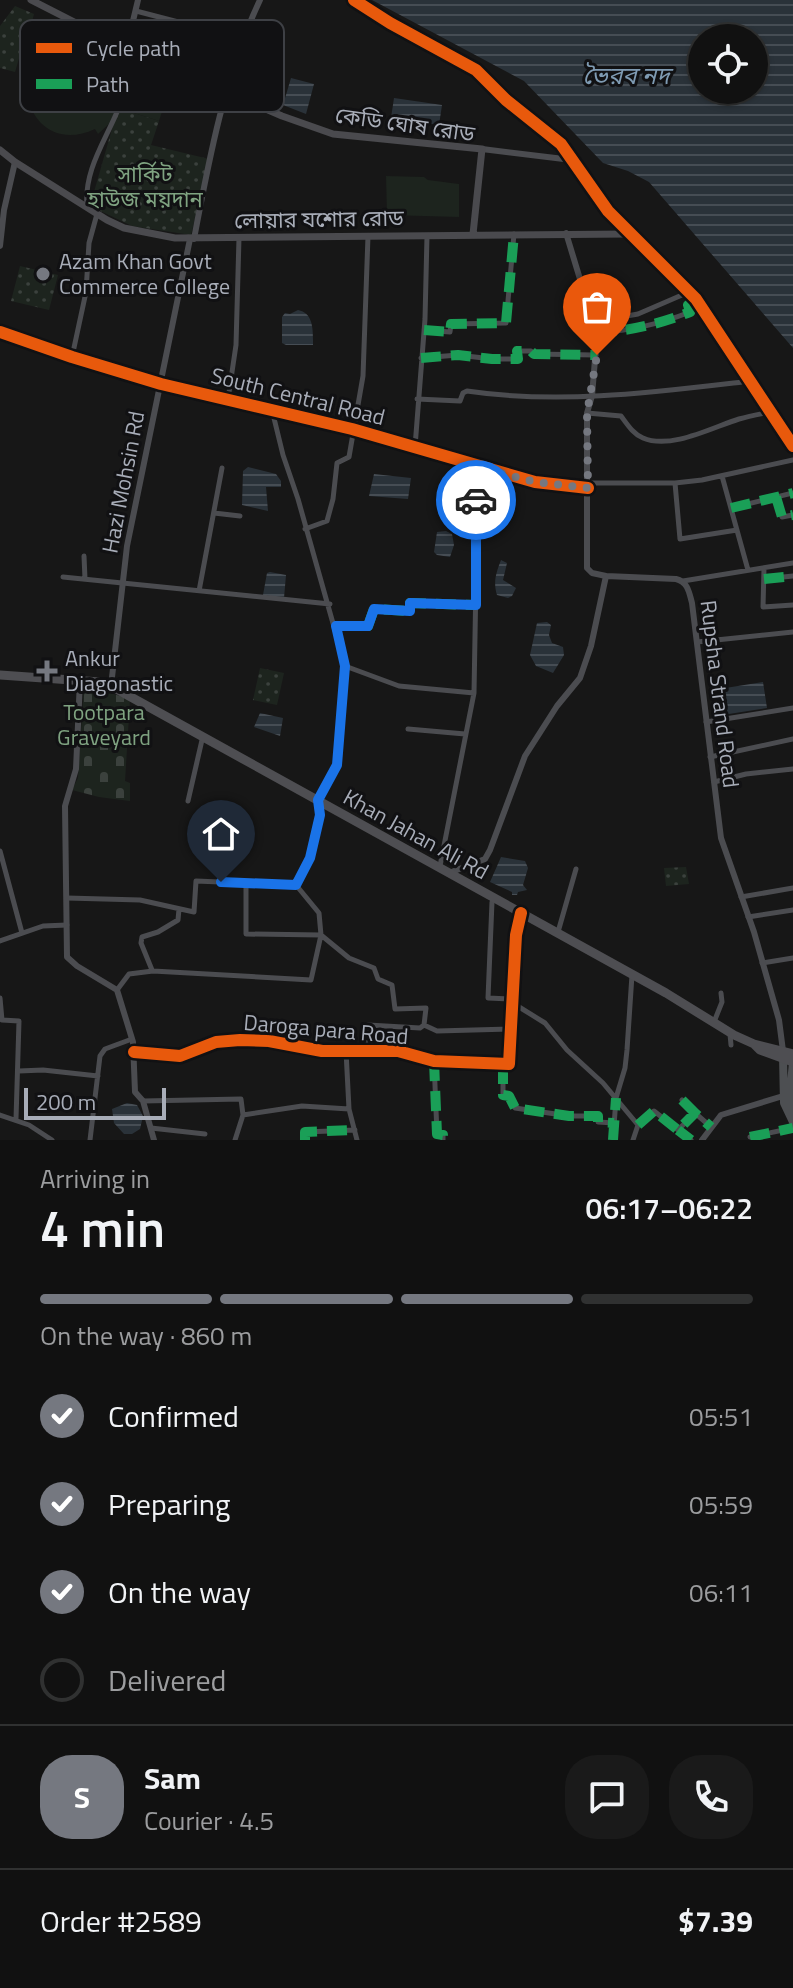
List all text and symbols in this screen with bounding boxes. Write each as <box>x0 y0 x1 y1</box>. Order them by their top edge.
legend <box>20 20 284 112</box>
map controls <box>688 24 768 104</box>
button: locate <box>688 24 768 104</box>
text: Cycle path <box>86 31 181 65</box>
water label: ভৈরব নদ <box>582 57 674 93</box>
text: Path <box>86 67 130 101</box>
street label: কেডি ঘোষ রোড <box>333 97 477 151</box>
park label: সার্কিট হাউজ ময়দান <box>86 157 204 216</box>
street label: লোয়ার যশোর রোড <box>234 201 404 237</box>
place label: Azam Khan Govt Commerce College <box>59 244 230 303</box>
marker: Azam Khan Govt Commerce College <box>34 265 52 283</box>
pin <box>563 273 631 355</box>
icon: bag <box>575 285 619 329</box>
street label: South Central Road <box>207 358 389 434</box>
street label: Hazi Mohsin Rd <box>93 408 153 556</box>
courier <box>436 460 516 540</box>
icon: car <box>454 478 498 522</box>
street label: Rupsha Strand Road <box>692 598 748 790</box>
place label: Ankur Diagonastic <box>65 641 173 700</box>
marker: Ankur Diagonastic <box>36 660 58 682</box>
park label: Tootpara Graveyard <box>57 695 151 754</box>
street label: Khan Jahan Ali Rd <box>337 780 495 888</box>
pin <box>187 800 255 882</box>
icon: home <box>199 812 243 856</box>
street label: Daroga para Road <box>242 1005 410 1053</box>
scale bar <box>24 1084 166 1120</box>
text: 200 m <box>36 1085 96 1119</box>
text: Arriving in <box>40 1159 150 1198</box>
text: 06:17–06:22 <box>586 1185 753 1231</box>
text: 4 min <box>40 1188 165 1267</box>
text: On the way · 860 m <box>40 1316 252 1355</box>
text: Confirmed <box>108 1393 239 1439</box>
icon: check <box>40 1394 84 1438</box>
text: 05:51 <box>689 1397 753 1436</box>
text: Preparing <box>108 1481 230 1527</box>
icon: check <box>40 1482 84 1526</box>
text: 05:59 <box>689 1485 753 1524</box>
text: On the way <box>108 1569 251 1615</box>
icon: check <box>40 1570 84 1614</box>
text: 06:11 <box>689 1573 753 1612</box>
text: Delivered <box>108 1657 226 1703</box>
text: Sam <box>144 1755 201 1801</box>
button: chat <box>565 1755 649 1839</box>
button: phone <box>669 1755 753 1839</box>
text: S <box>74 1774 90 1820</box>
text: Courier · 4.5 <box>144 1801 274 1840</box>
text: Order #2589 <box>40 1898 202 1944</box>
text: $7.39 <box>678 1898 753 1944</box>

